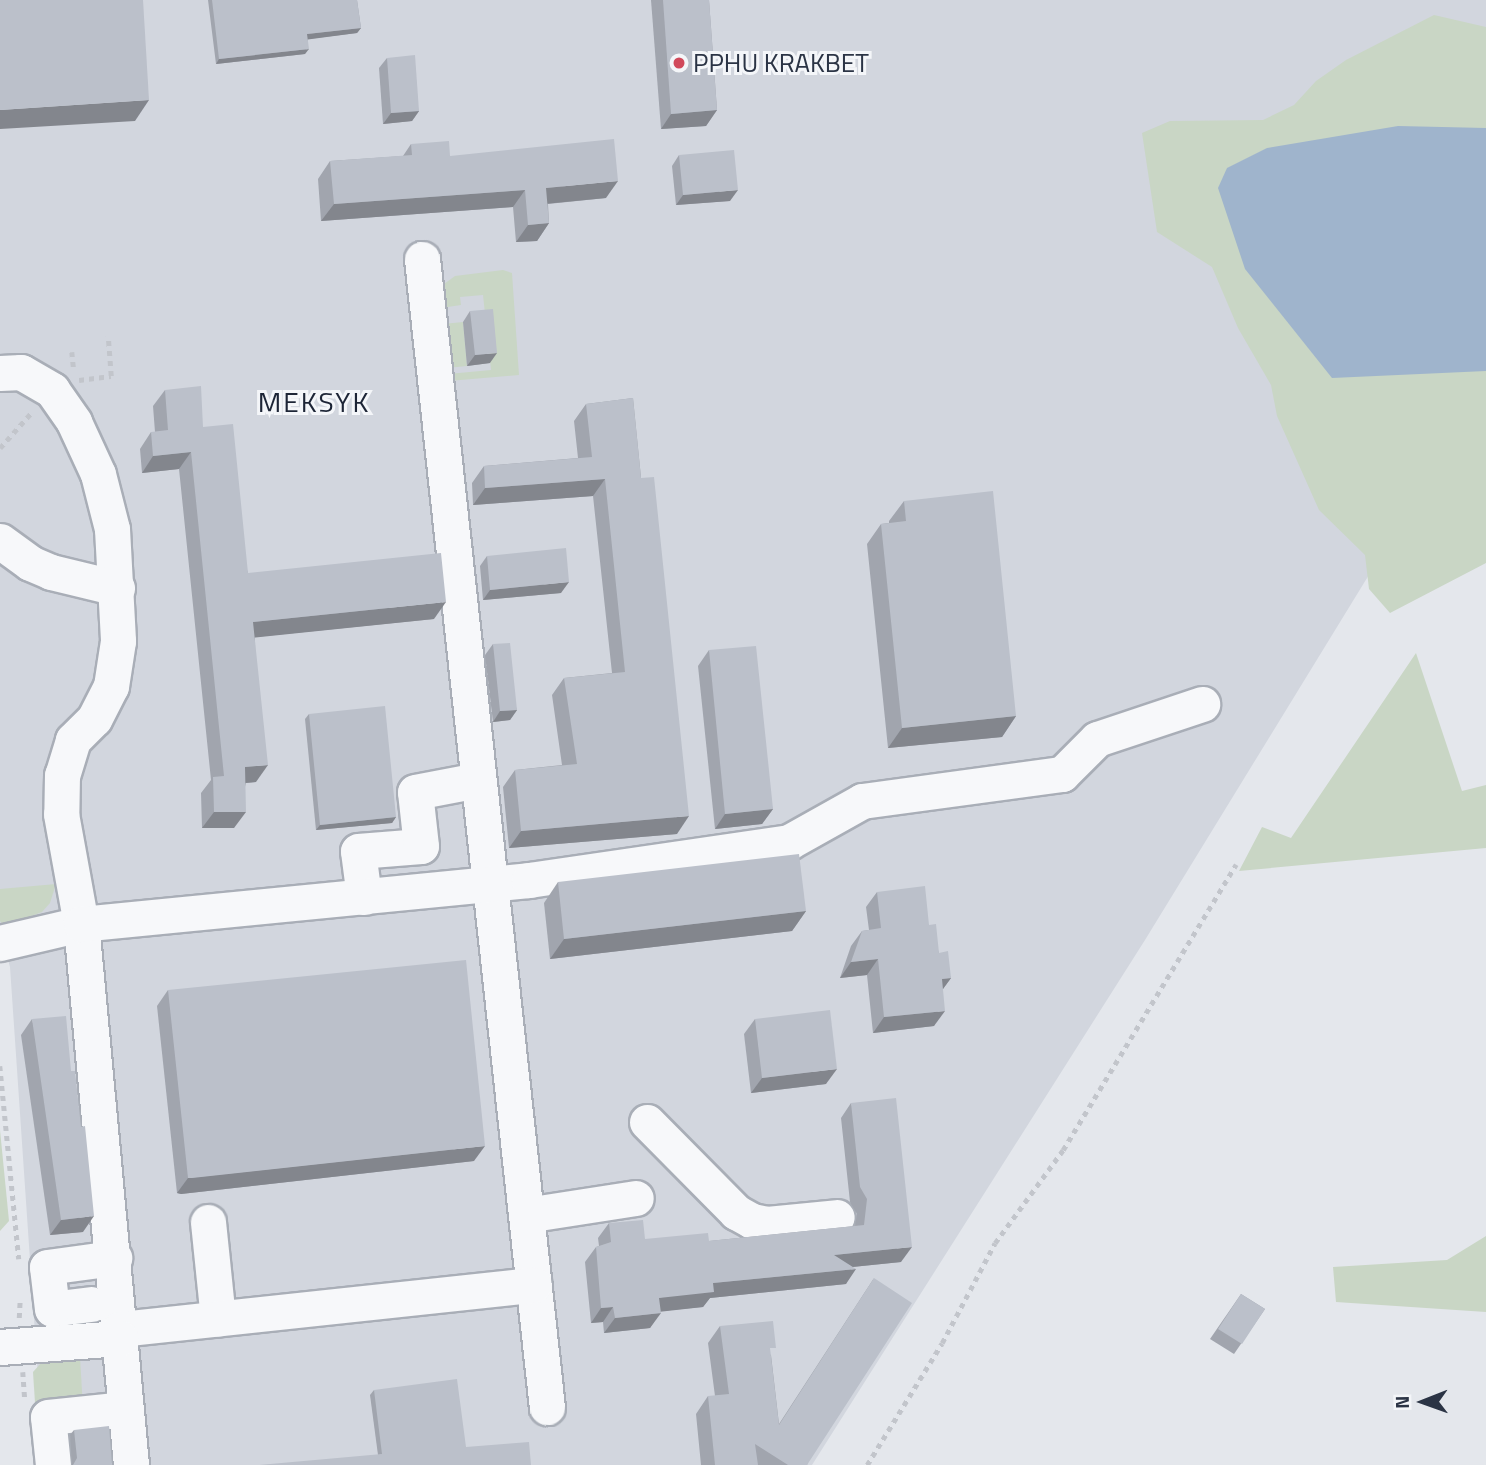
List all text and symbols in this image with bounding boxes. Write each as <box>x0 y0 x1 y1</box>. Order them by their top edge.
place label: PPHU KRAKBET <box>693 47 869 79</box>
marker: PPHU KRAKBET <box>671 55 687 71</box>
district label: MEKSYK <box>258 385 370 419</box>
north arrow <box>1388 1367 1458 1437</box>
text: N <box>1387 1396 1416 1409</box>

